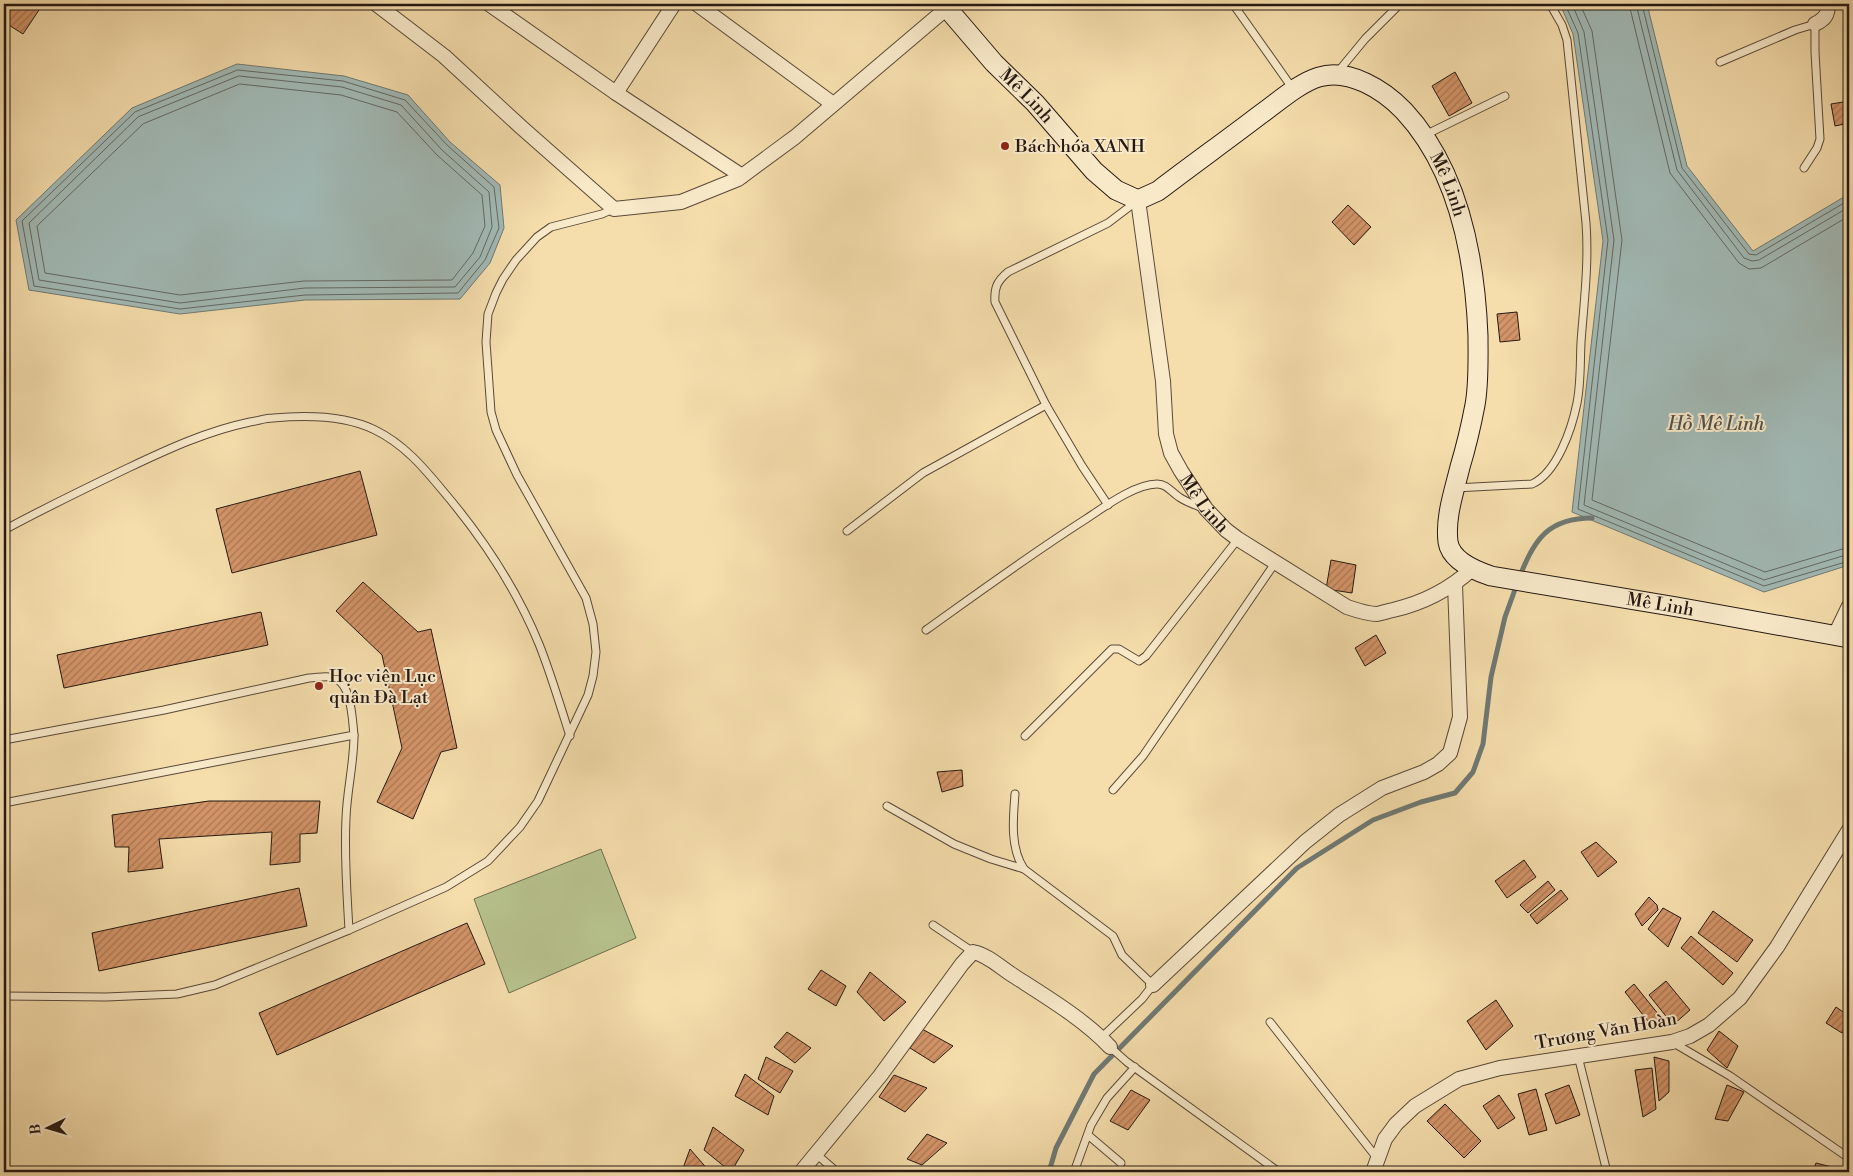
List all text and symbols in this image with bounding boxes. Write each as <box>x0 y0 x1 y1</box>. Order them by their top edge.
street label: Mê Linh <box>995 63 1059 128</box>
place label: Bách hóa XANH <box>1014 135 1145 158</box>
marker: Bách hóa XANH <box>999 140 1011 152</box>
street label: Mê Linh <box>1425 148 1472 220</box>
water label: Hồ Mê Linh <box>1667 412 1765 436</box>
street label: Mê Linh <box>1175 470 1234 538</box>
street label: Mê Linh <box>1625 587 1696 621</box>
place label: Học viện Lục quân Đà Lạt <box>329 665 436 709</box>
marker: Học viện Lục quân Đà Lạt <box>313 680 325 692</box>
street label: Trương Văn Hoàn <box>1533 1007 1679 1055</box>
north arrow <box>22 1104 72 1154</box>
text: B <box>27 1123 45 1135</box>

